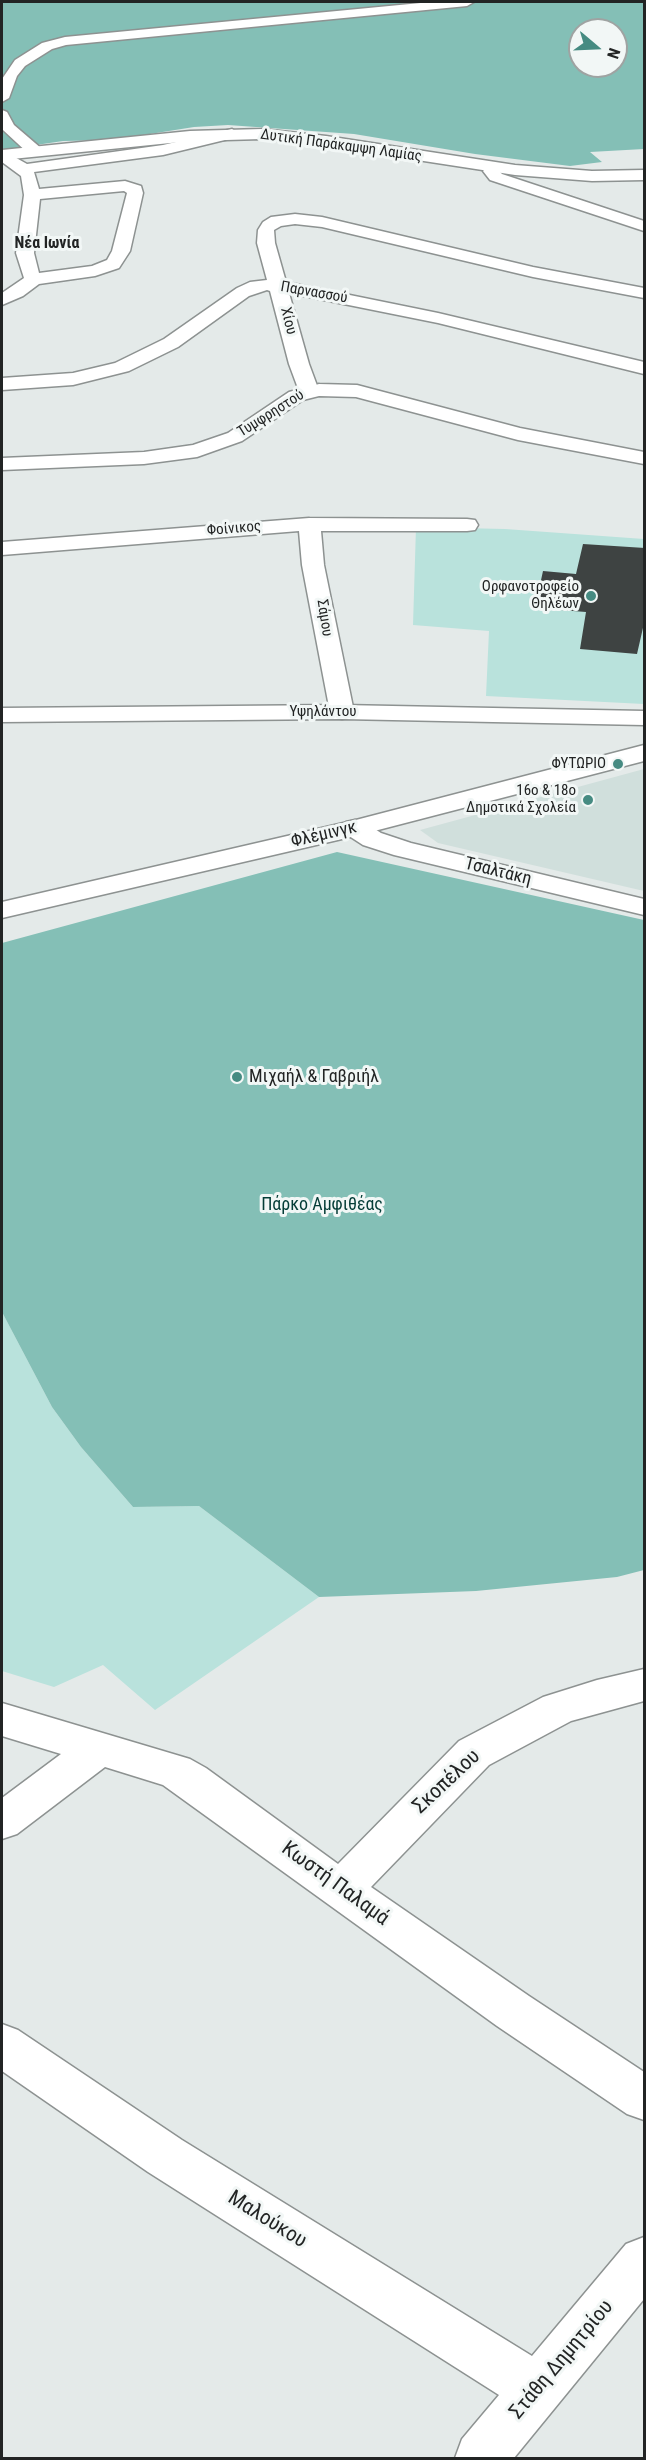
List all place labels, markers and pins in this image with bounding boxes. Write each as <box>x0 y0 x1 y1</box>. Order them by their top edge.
place label: Ορφανοτροφείο Θηλέων <box>482 578 579 613</box>
marker: Ορφανοτροφείο Θηλέων <box>584 589 598 603</box>
place label: ΦΥΤΩΡΙΟ <box>552 755 606 773</box>
marker: ΦΥΤΩΡΙΟ <box>611 757 625 771</box>
place label: 16ο & 18ο Δημοτικά Σχολεία <box>466 782 576 817</box>
marker: 16ο & 18ο Δημοτικά Σχολεία <box>581 793 595 807</box>
place label: Μιχαήλ & Γαβριήλ <box>249 1066 379 1088</box>
marker: Μιχαήλ & Γαβριήλ <box>230 1070 244 1084</box>

